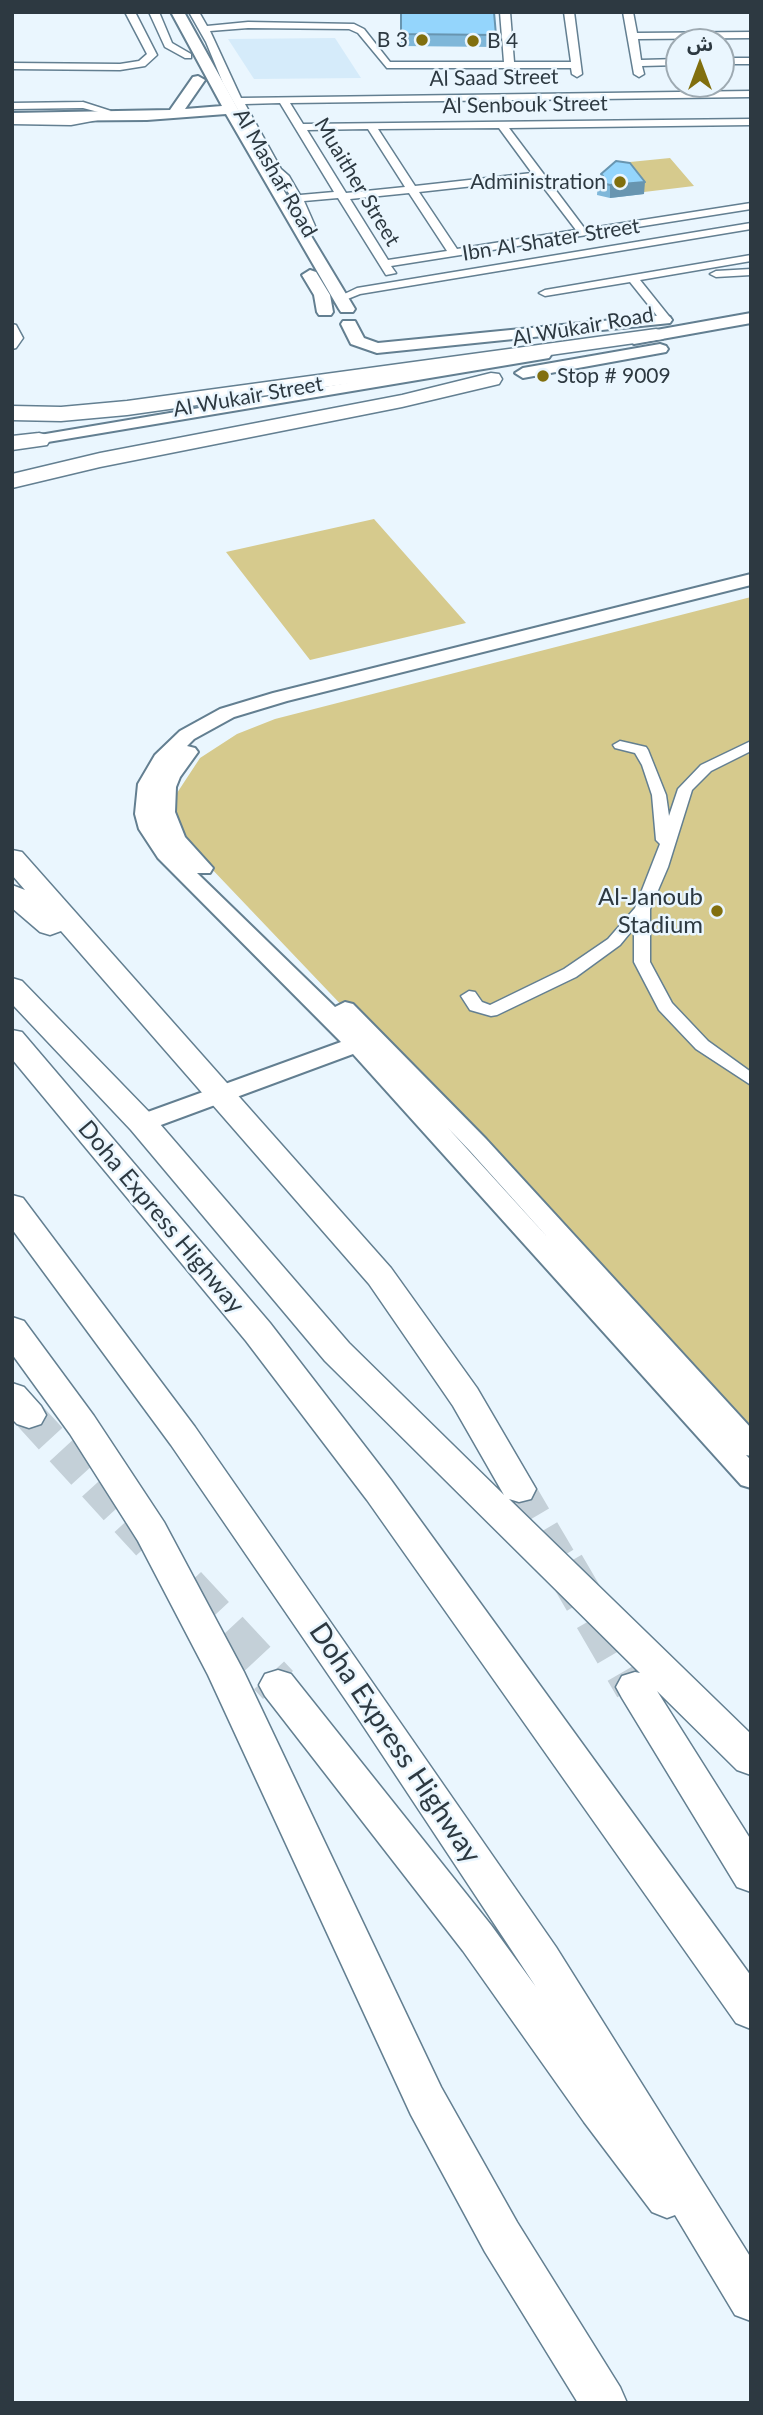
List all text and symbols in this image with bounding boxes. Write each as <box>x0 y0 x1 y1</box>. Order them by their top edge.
place label: B 3 <box>377 27 408 53</box>
place label: B 4 <box>487 28 518 54</box>
north arrow <box>665 28 735 98</box>
marker: B 3 <box>414 32 430 48</box>
text: ش <box>687 32 713 55</box>
marker: B 4 <box>465 33 481 49</box>
street label: Al Saad Street <box>429 64 559 92</box>
street label: Al Senbouk Street <box>442 91 608 119</box>
street label: Al Mashaf Road <box>228 104 322 242</box>
street label: Muaither Street <box>309 113 405 251</box>
place label: Administration <box>470 169 606 195</box>
marker: Administration <box>612 174 628 190</box>
street label: Ibn Al Shater Street <box>461 214 641 266</box>
street label: Al Wukair Road <box>510 302 656 352</box>
place label: Stop # 9009 <box>557 363 671 389</box>
marker: Stop # 9009 <box>535 368 551 384</box>
street label: Al Wukair Street <box>171 371 325 423</box>
place label: Al-Janoub Stadium <box>598 883 703 939</box>
marker: Al-Janoub Stadium <box>709 903 725 919</box>
street label: Doha Express Highway <box>72 1115 250 1319</box>
street label: Doha Express Highway <box>302 1616 488 1870</box>

